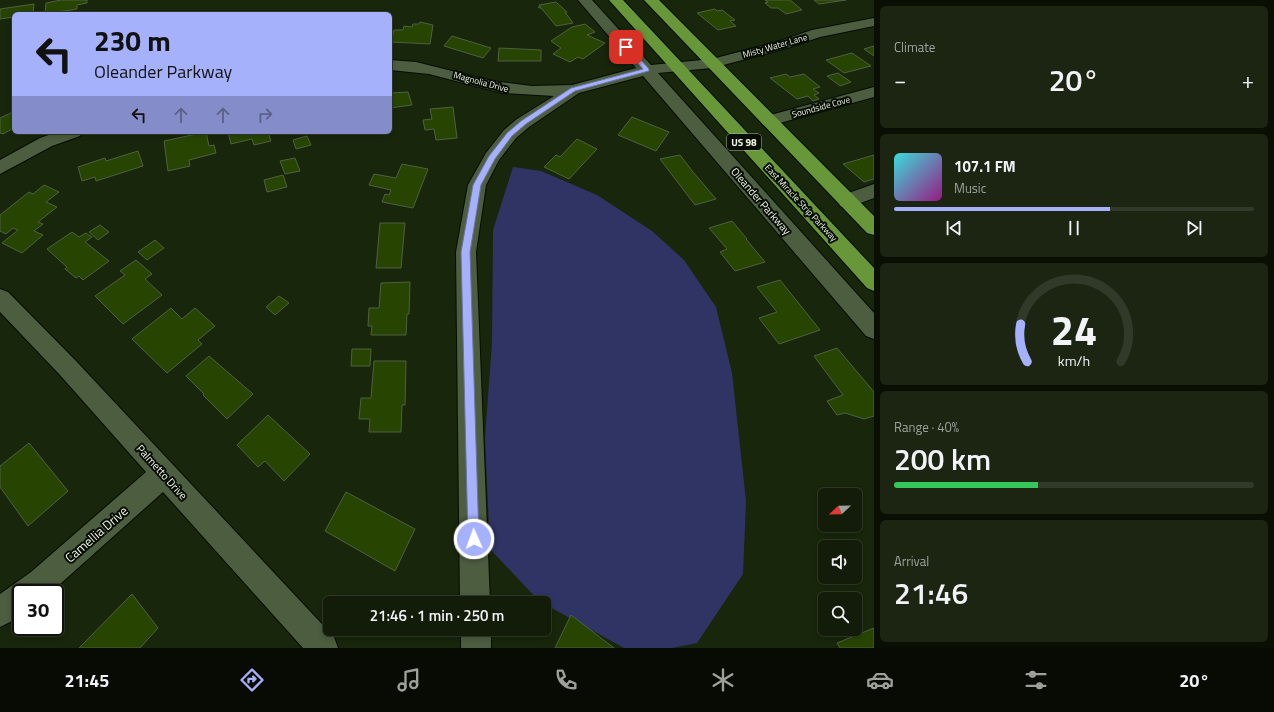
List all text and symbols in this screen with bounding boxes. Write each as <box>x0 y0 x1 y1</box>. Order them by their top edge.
text: 230 m <box>94 19 171 62</box>
icon: left <box>28 28 80 80</box>
pin <box>609 30 643 64</box>
street label: Misty Water Lane <box>741 30 809 61</box>
icon: arrive <box>615 36 637 58</box>
text: Climate <box>894 37 935 57</box>
text: 20° <box>1049 57 1099 103</box>
text: Oleander Parkway <box>94 58 232 85</box>
text: − <box>894 63 906 97</box>
text: + <box>1242 63 1254 97</box>
street label: Magnolia Drive <box>452 68 511 95</box>
street label: Soundside Cove <box>790 92 852 121</box>
icon: left <box>128 104 150 126</box>
icon: ahead <box>170 104 192 126</box>
icon: ahead <box>212 104 234 126</box>
icon: right <box>254 104 276 126</box>
road number: US 98 <box>727 134 761 150</box>
text: 107.1 FM <box>954 155 1016 178</box>
street label: East Miracle Strip Parkway <box>762 161 841 245</box>
street label: Oleander Parkway <box>727 164 795 239</box>
text: Music <box>954 178 986 198</box>
icon: previous <box>943 217 965 239</box>
icon: pause <box>1063 217 1085 239</box>
icon: next <box>1183 217 1205 239</box>
text: 24 <box>1051 298 1097 361</box>
text: km/h <box>1058 350 1090 372</box>
text: Range · 40% <box>894 417 959 437</box>
text: 200 km <box>894 436 991 482</box>
street label: Palmetto Drive <box>133 441 191 503</box>
north arrow <box>818 488 862 532</box>
map controls <box>818 488 862 636</box>
street label: Camellia Drive <box>60 501 132 567</box>
position arrow <box>453 518 495 560</box>
button: sound <box>818 540 862 584</box>
text: Arrival <box>894 551 929 571</box>
text: 21:46 <box>894 570 968 616</box>
speed limit sign: 30 <box>12 584 64 636</box>
button: search <box>818 592 862 636</box>
text: 21:46 · 1 min · 250 m <box>370 604 504 627</box>
icon: directions <box>238 666 266 694</box>
icon: music <box>395 666 423 694</box>
icon: phone <box>552 666 580 694</box>
icon: climate <box>709 666 737 694</box>
icon: car <box>866 666 894 694</box>
icon: filters <box>1022 666 1050 694</box>
text: 21:45 <box>64 667 109 694</box>
text: 20° <box>1179 667 1210 694</box>

